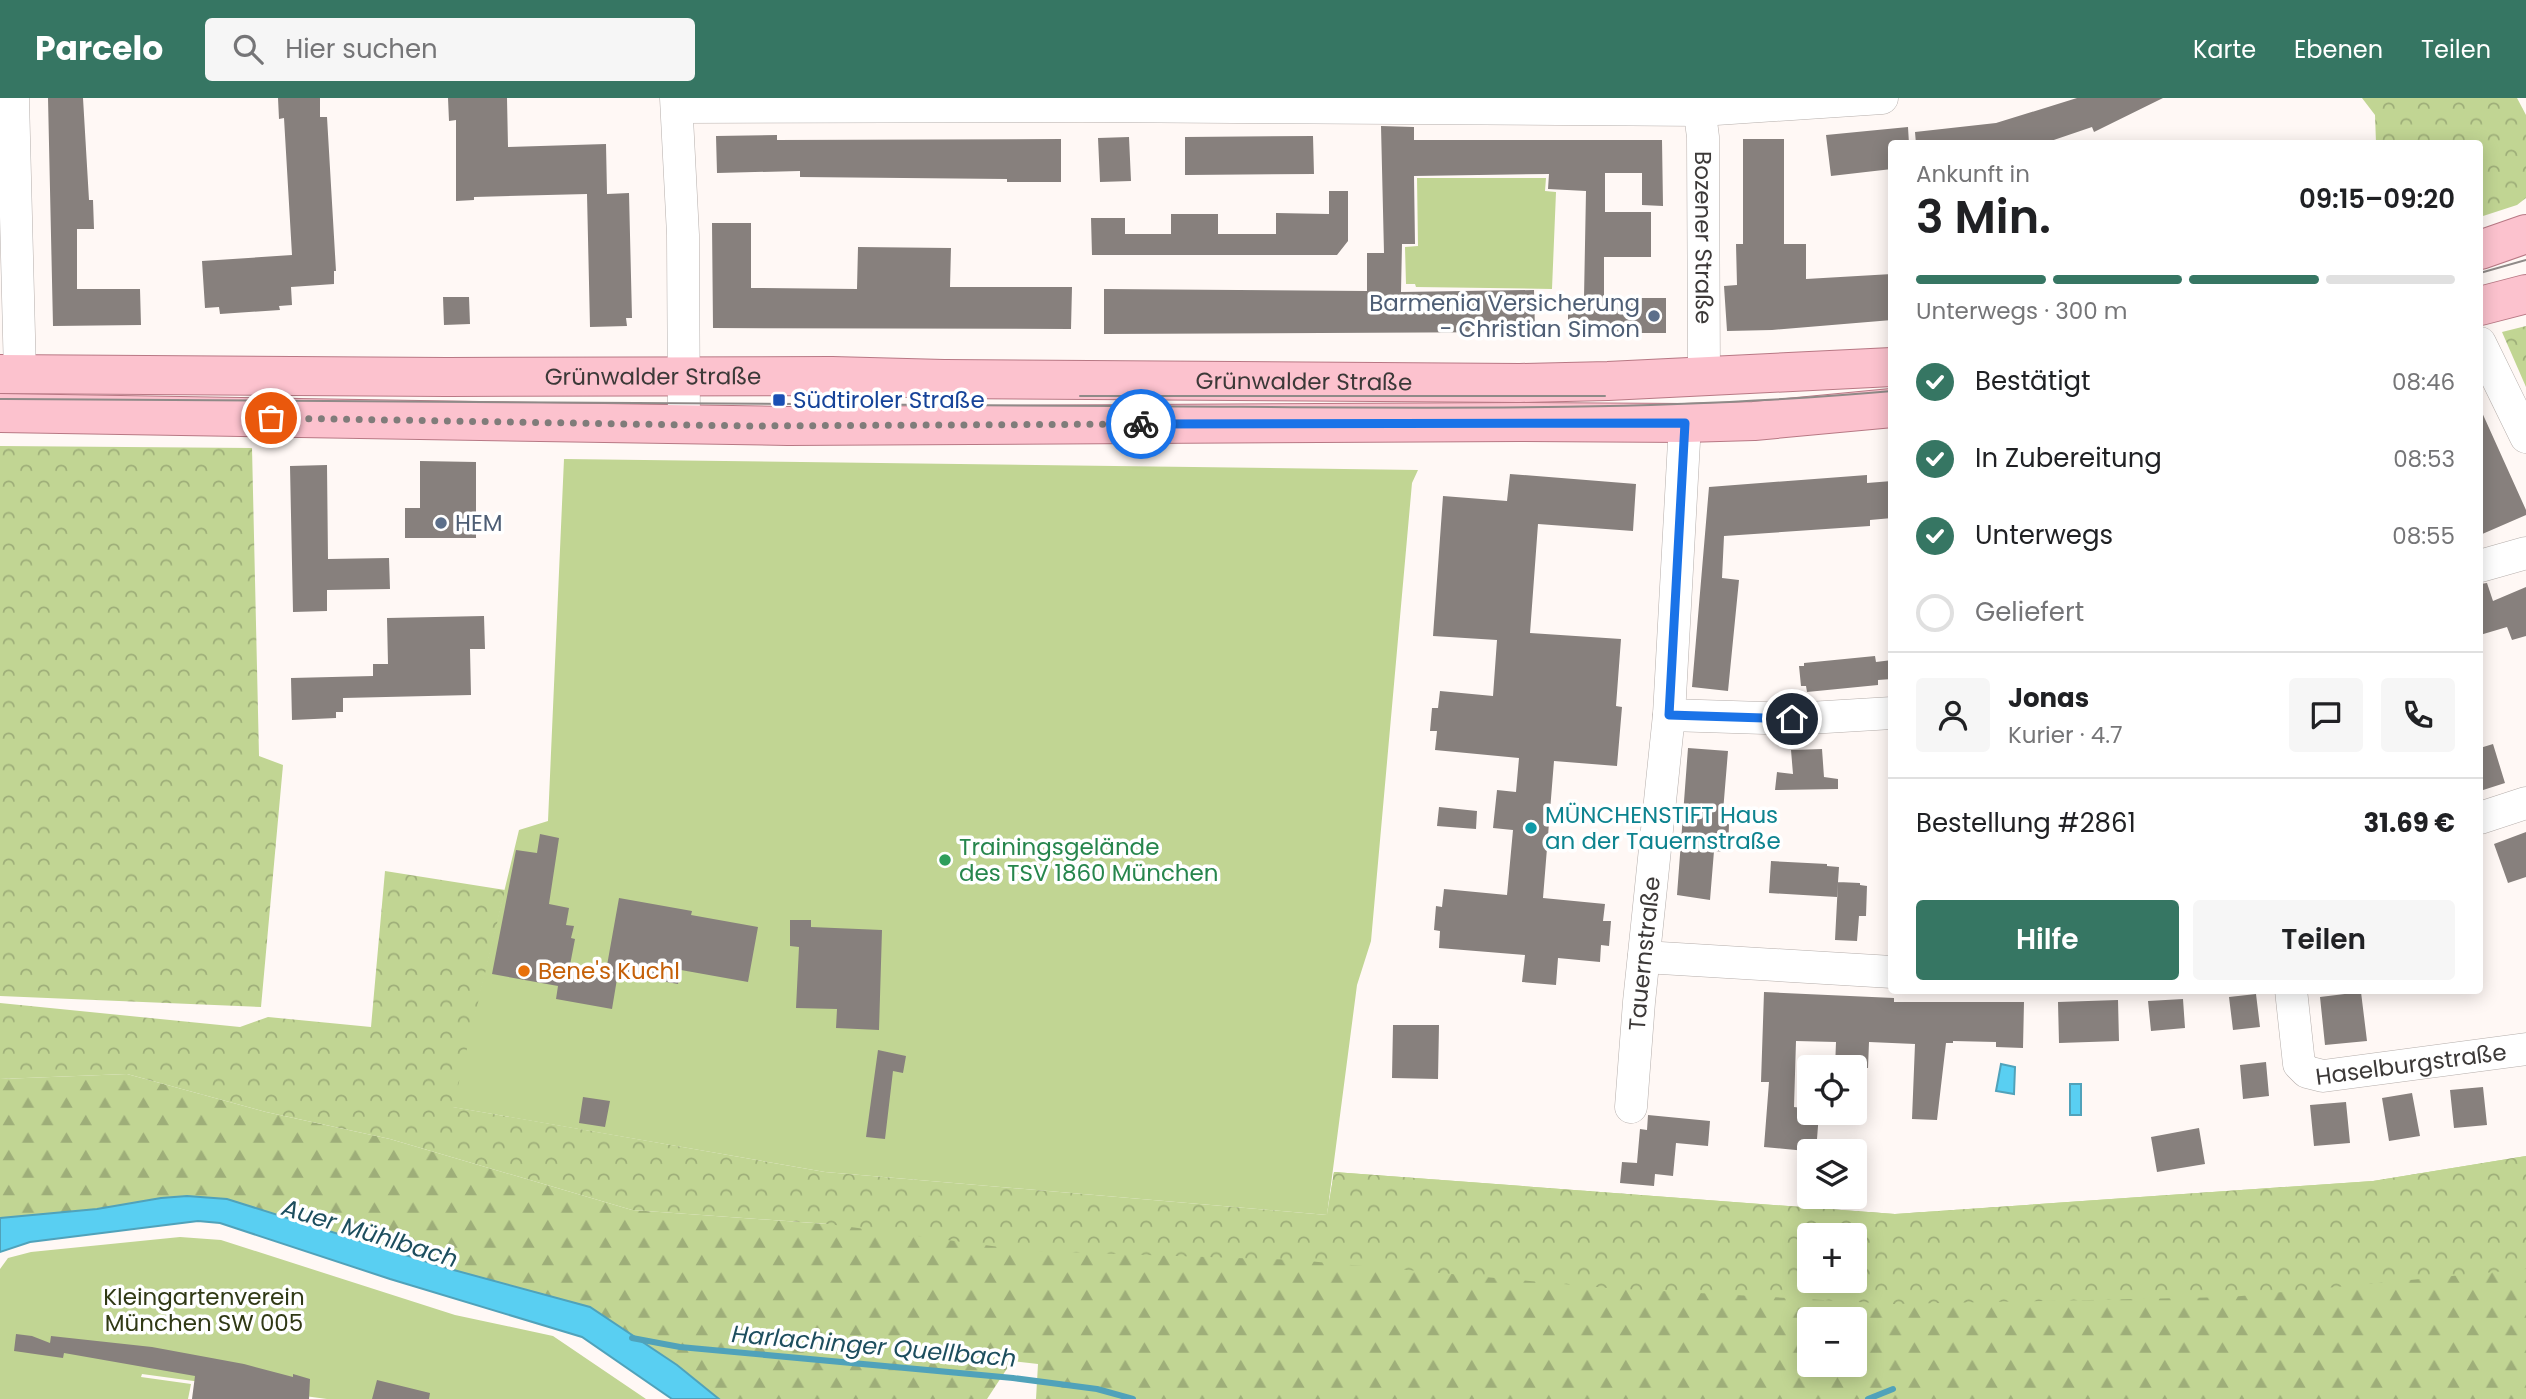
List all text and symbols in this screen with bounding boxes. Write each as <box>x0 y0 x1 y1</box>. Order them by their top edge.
search box <box>205 18 695 81</box>
text: Parcelo <box>35 25 163 72</box>
icon: search <box>229 30 267 68</box>
text: Hier suchen <box>285 31 438 67</box>
text: Karte <box>2193 33 2256 66</box>
text: Ebenen <box>2294 33 2383 66</box>
text: Teilen <box>2421 33 2491 66</box>
street label: Bozener Straße <box>1687 151 1720 324</box>
text: Ankunft in <box>1916 158 2030 190</box>
text: 09:15–09:20 <box>2299 181 2455 217</box>
text: 3 Min. <box>1916 185 2051 249</box>
place label: Barmenia Versicherung - Christian Simon <box>1369 287 1640 345</box>
text: Unterwegs · 300 m <box>1916 295 2128 327</box>
marker: Barmenia Versicherung - Christian Simon <box>1646 308 1662 324</box>
street label: Grünwalder Straße <box>545 360 761 393</box>
icon: check <box>1916 363 1954 401</box>
text: Bestätigt <box>1975 363 2091 399</box>
street label: Grünwalder Straße <box>1196 365 1412 398</box>
text: 08:46 <box>2392 366 2455 398</box>
place label: Südtiroler Straße <box>793 384 985 416</box>
pin <box>241 388 301 448</box>
courier <box>1106 389 1176 459</box>
marker: Südtiroler Straße <box>771 392 787 408</box>
icon: bag <box>252 399 290 437</box>
icon: bike <box>1122 405 1160 443</box>
icon: check <box>1916 440 1954 478</box>
text: In Zubereitung <box>1975 440 2162 476</box>
text: 08:53 <box>2393 443 2455 475</box>
place label: HEM <box>455 507 503 539</box>
marker: HEM <box>433 515 449 531</box>
icon: check <box>1916 517 1954 555</box>
text: Unterwegs <box>1975 517 2113 553</box>
text: 08:55 <box>2392 520 2455 552</box>
text: Geliefert <box>1975 594 2084 630</box>
button: person <box>1916 678 1990 752</box>
button: chat <box>2289 678 2363 752</box>
button: phone <box>2381 678 2455 752</box>
text: Jonas <box>2008 680 2089 716</box>
pin <box>1762 689 1822 749</box>
icon: home <box>1773 700 1811 738</box>
text: Kurier · 4.7 <box>2008 719 2123 751</box>
place label: MÜNCHENSTIFT Haus an der Tauernstraße <box>1545 799 1781 857</box>
text: Bestellung #2861 <box>1916 805 2136 841</box>
text: 31.69 € <box>2363 805 2455 841</box>
marker: MÜNCHENSTIFT Haus an der Tauernstraße <box>1523 820 1539 836</box>
place label: Trainingsgelände des TSV 1860 München <box>959 831 1219 889</box>
marker: Trainingsgelände des TSV 1860 München <box>937 852 953 868</box>
street label: Tauernstraße <box>1621 875 1668 1032</box>
button: Hilfe <box>1916 900 2179 980</box>
button: Teilen <box>2193 900 2455 980</box>
place label: Bene's Kuchl <box>538 955 680 987</box>
marker: Bene's Kuchl <box>516 963 532 979</box>
street label: Haselburgstraße <box>2314 1036 2508 1093</box>
map controls <box>1797 1055 1867 1377</box>
button: locate <box>1797 1055 1867 1125</box>
button: layers <box>1797 1139 1867 1209</box>
water label: Auer Mühlbach <box>277 1190 462 1275</box>
button: + <box>1797 1223 1867 1293</box>
park label: Kleingartenverein München SW 005 <box>103 1281 305 1339</box>
button: − <box>1797 1307 1867 1377</box>
water label: Harlachinger Quellbach <box>730 1317 1018 1375</box>

